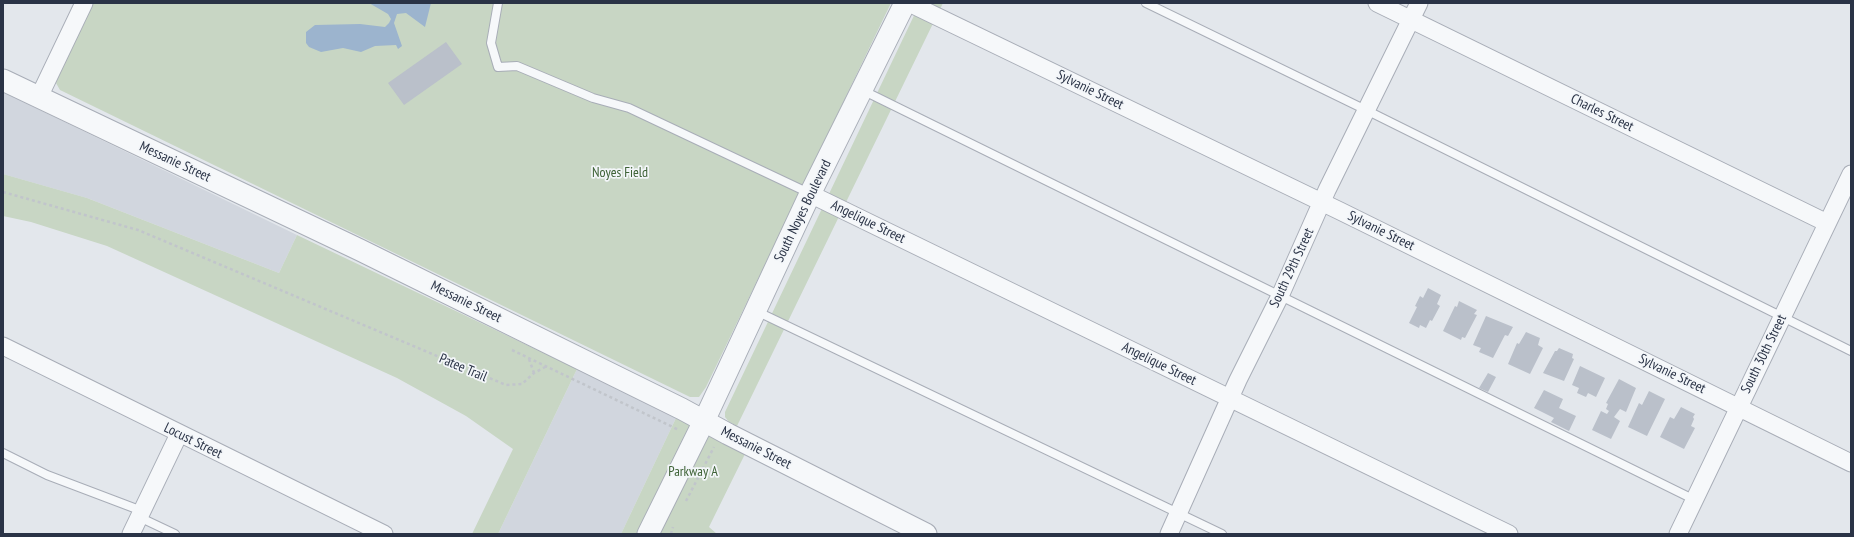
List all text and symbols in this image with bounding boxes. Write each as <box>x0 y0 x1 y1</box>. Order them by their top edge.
street label: Sylvanie Street <box>1054 67 1126 113</box>
street label: Charles Street <box>1568 91 1636 135</box>
street label: Messanie Street <box>137 138 213 186</box>
street label: South Noyes Boulevard <box>771 157 835 265</box>
park label: Noyes Field <box>592 165 648 181</box>
street label: Angelique Street <box>828 197 908 247</box>
street label: Sylvanie Street <box>1345 208 1417 254</box>
street label: South 29th Street <box>1266 226 1318 310</box>
street label: Messanie Street <box>428 278 504 326</box>
street label: South 30th Street <box>1738 312 1790 396</box>
street label: Angelique Street <box>1119 339 1199 389</box>
street label: Patee Trail <box>436 350 490 386</box>
street label: Sylvanie Street <box>1636 351 1708 397</box>
street label: Locust Street <box>161 420 225 462</box>
street label: Messanie Street <box>718 423 794 473</box>
park label: Parkway A <box>668 464 718 480</box>

